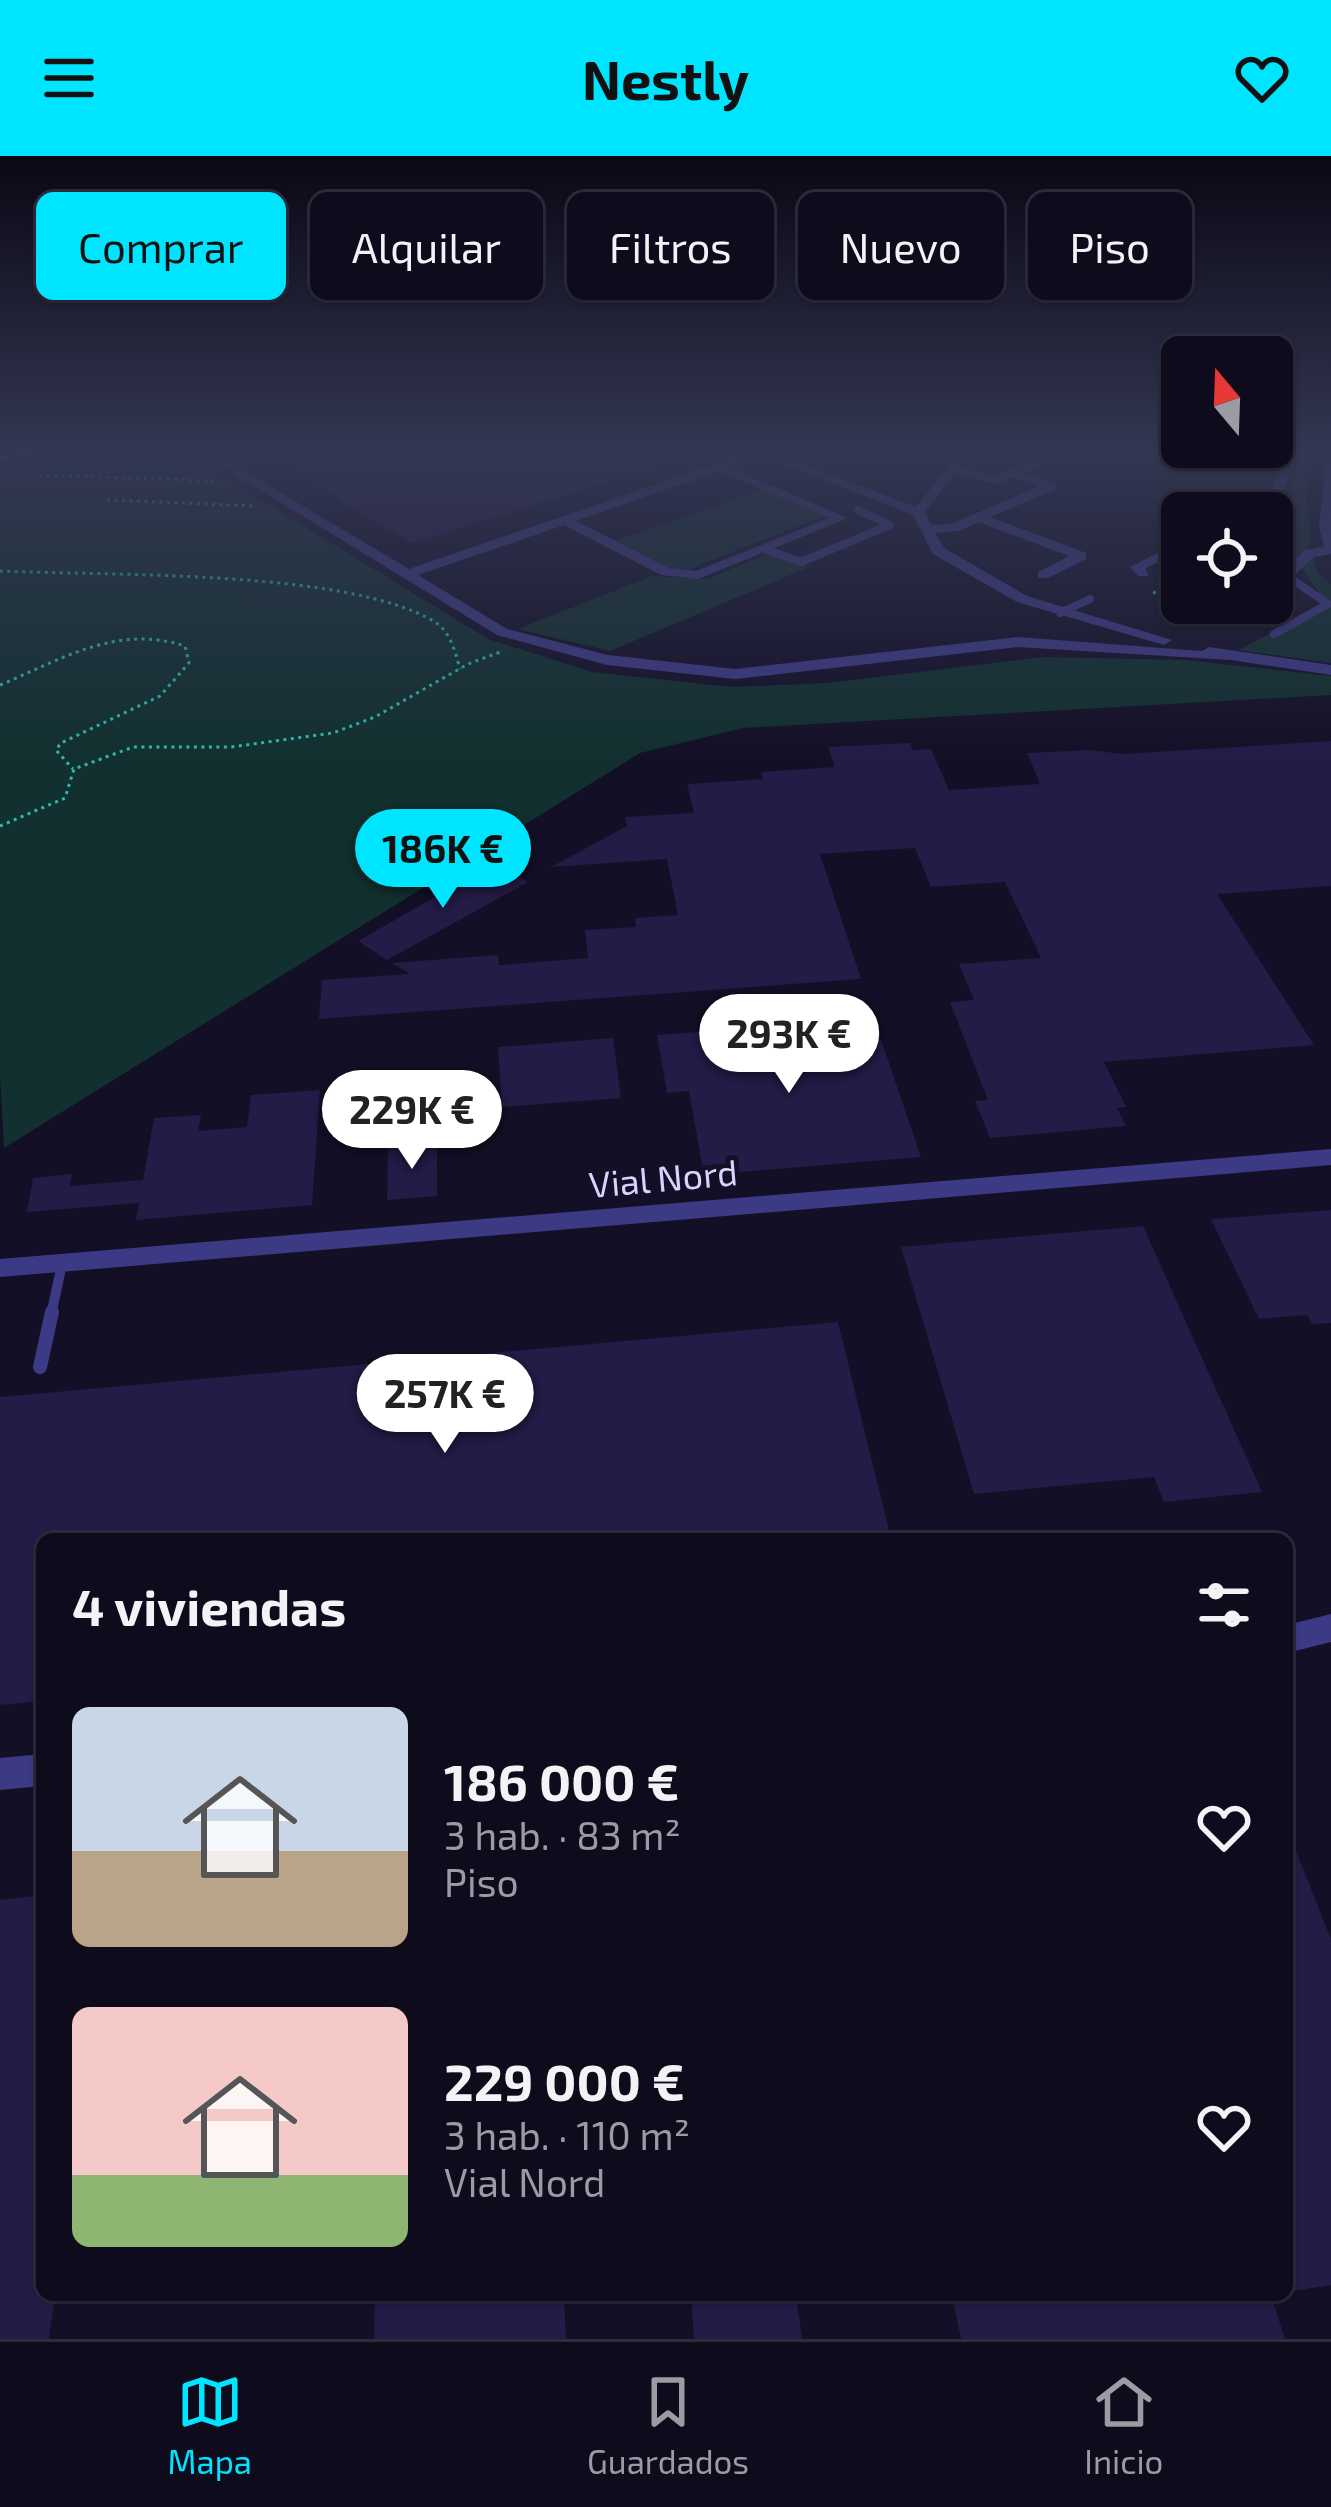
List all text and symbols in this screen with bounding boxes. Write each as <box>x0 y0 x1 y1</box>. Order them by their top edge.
icon: menu <box>36 45 102 111</box>
icon: heart <box>1229 45 1295 111</box>
text: Nestly <box>582 46 749 111</box>
chip: Comprar <box>36 192 286 300</box>
chip: Alquilar <box>310 192 543 300</box>
chip: Filtros <box>567 192 774 300</box>
chip: Nuevo <box>798 192 1004 300</box>
chip: Piso <box>1028 192 1192 300</box>
north arrow <box>1161 336 1293 468</box>
map controls <box>1161 336 1293 624</box>
button: locate <box>1161 492 1293 624</box>
pin: 186K € <box>345 809 541 911</box>
text: 186K € <box>382 824 504 871</box>
pin: 293K € <box>691 994 887 1096</box>
text: 293K € <box>726 1009 852 1056</box>
pin: 229K € <box>314 1070 510 1172</box>
text: 229K € <box>349 1085 475 1132</box>
street label: Vial Nord <box>587 1149 739 1205</box>
pin: 257K € <box>347 1354 543 1456</box>
text: 257K € <box>384 1369 506 1416</box>
icon: filters <box>1191 1572 1257 1638</box>
text: 4 viviendas <box>72 1575 346 1636</box>
text: 186 000 € <box>444 1750 679 1811</box>
icon: home <box>168 1755 312 1899</box>
icon: heart <box>1191 1794 1257 1860</box>
text: 3 hab. · 83 m² <box>444 1811 681 1858</box>
text: Piso <box>444 1858 519 1905</box>
text: 229 000 € <box>444 2050 685 2111</box>
icon: home <box>168 2055 312 2199</box>
icon: heart <box>1191 2094 1257 2160</box>
text: 3 hab. · 110 m² <box>444 2111 690 2158</box>
text: Vial Nord <box>444 2158 605 2205</box>
tab: Mapa <box>168 2369 252 2481</box>
tab: Guardados <box>587 2369 749 2481</box>
tab: Inicio <box>1084 2369 1163 2481</box>

